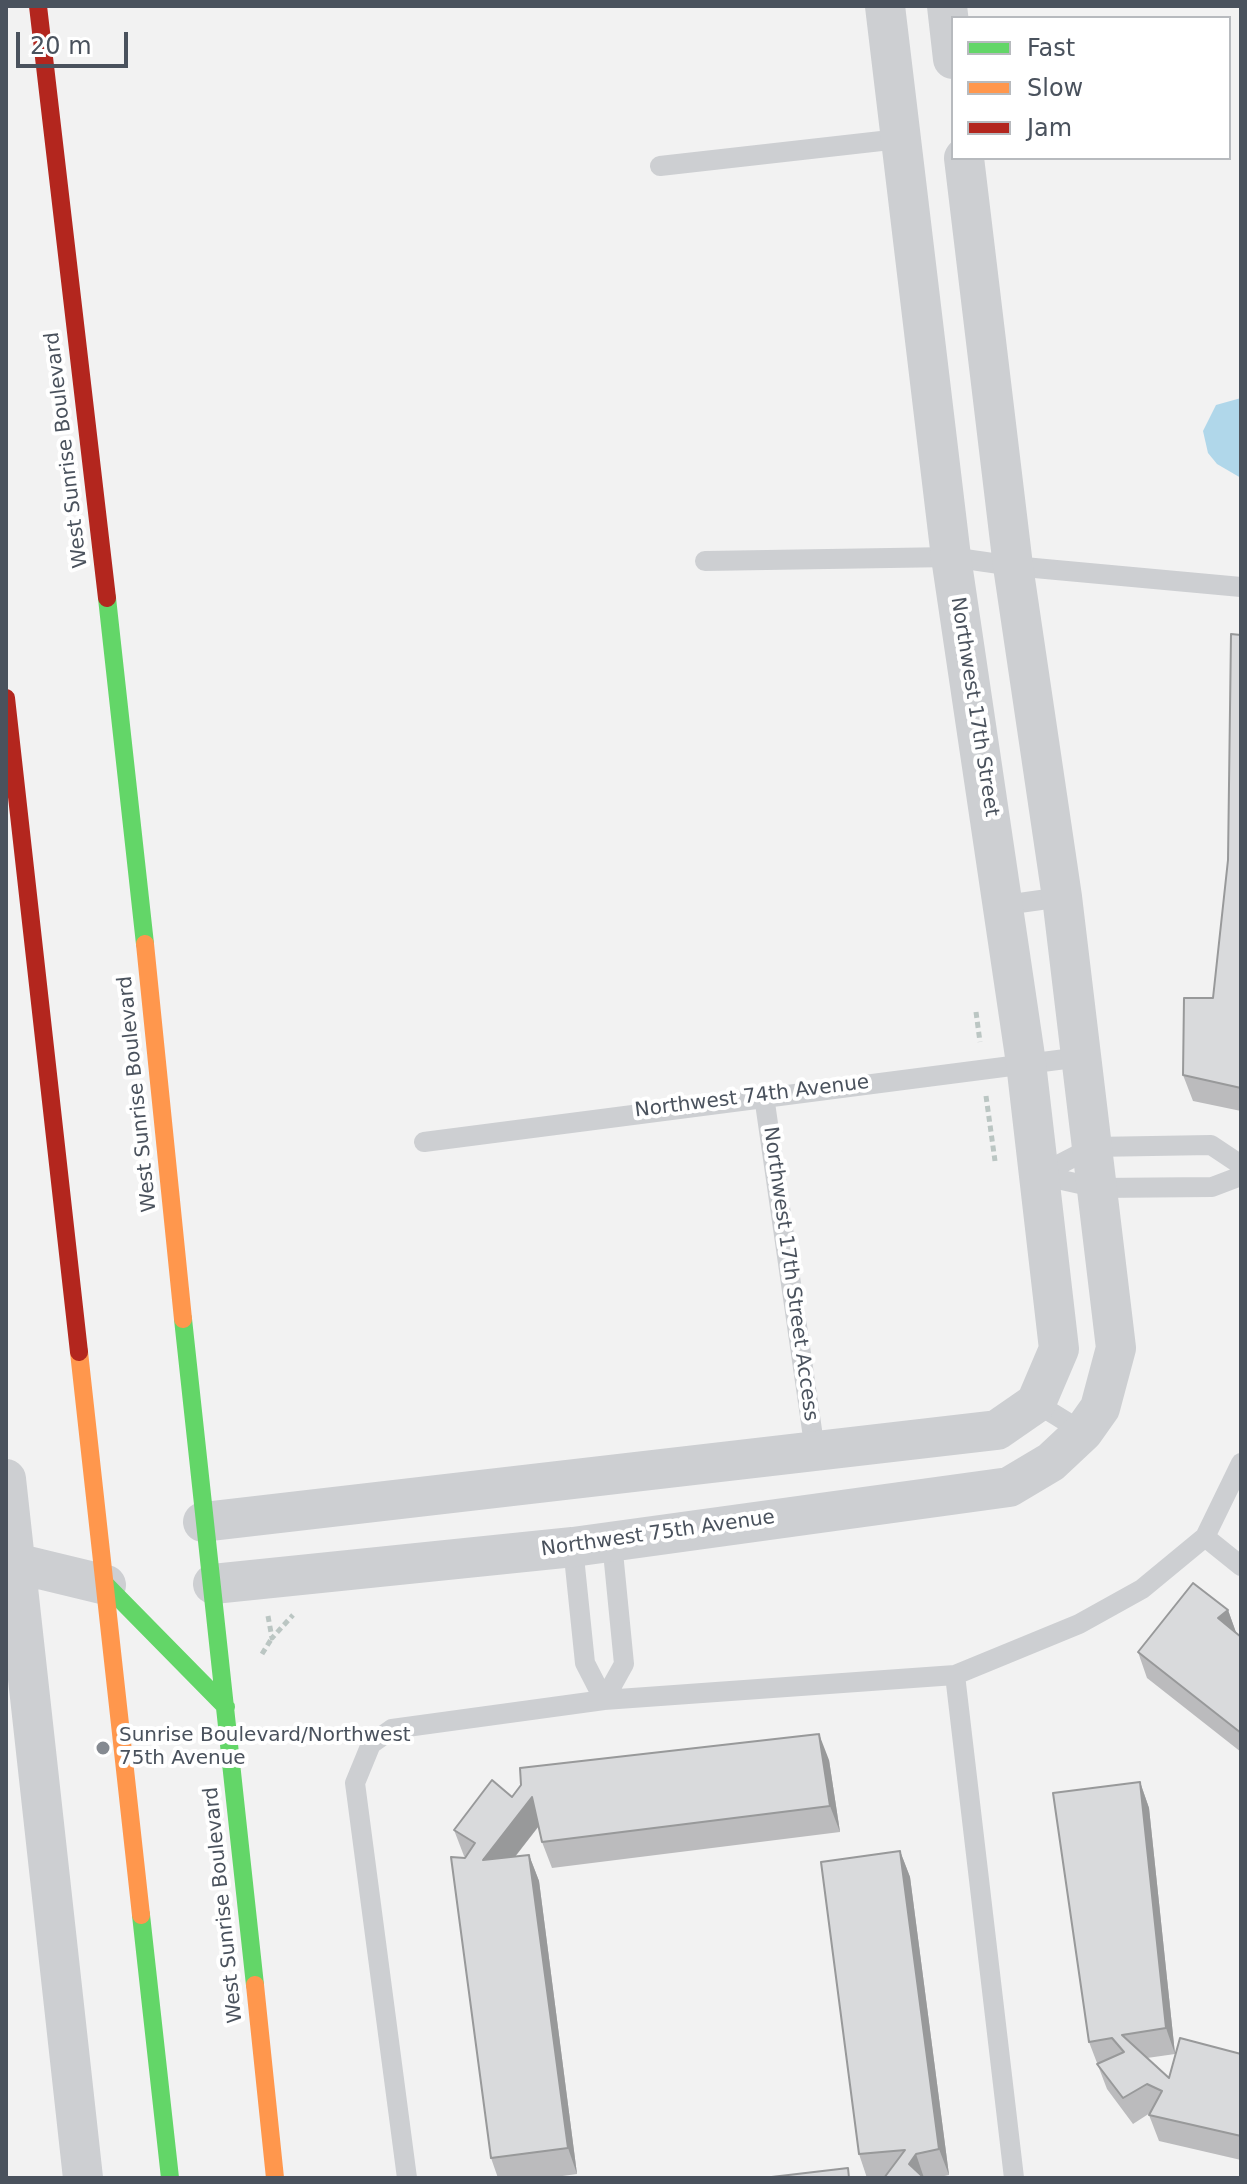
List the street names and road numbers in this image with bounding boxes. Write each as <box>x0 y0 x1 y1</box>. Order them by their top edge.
street label: West Sunrise Boulevard <box>41 331 93 569</box>
street label: Northwest 17th Street <box>945 595 1003 819</box>
street label: West Sunrise Boulevard <box>114 975 162 1213</box>
street label: Northwest 74th Avenue <box>633 1071 871 1123</box>
street label: Northwest 17th Street Access <box>757 1125 823 1423</box>
street label: Northwest 75th Avenue <box>540 1506 776 1562</box>
street label: West Sunrise Boulevard <box>200 1786 248 2024</box>

